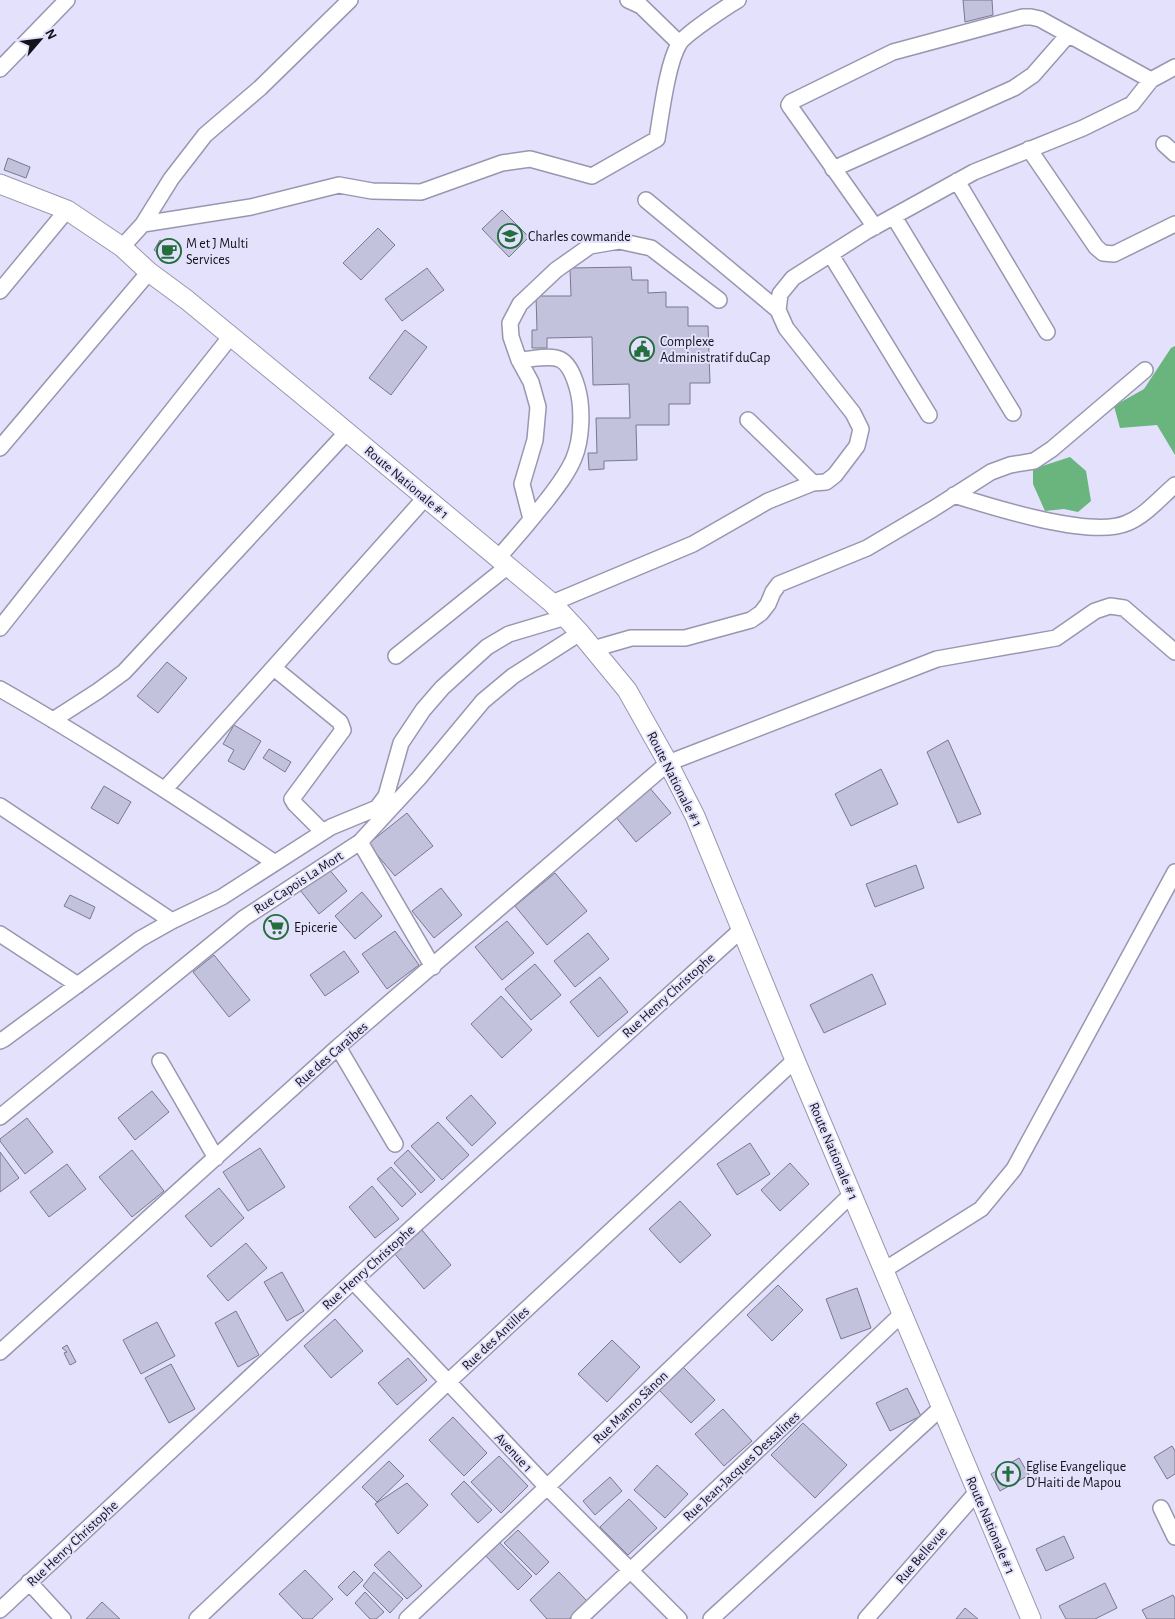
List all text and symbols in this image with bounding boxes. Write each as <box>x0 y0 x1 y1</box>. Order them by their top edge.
north arrow <box>15 15 65 65</box>
text: N <box>42 27 59 42</box>
school or university icon: Charles cowmande <box>497 223 523 249</box>
place label: Charles cowmande <box>528 230 631 244</box>
place label: M et J Multi Services <box>186 237 248 267</box>
cafe icon: M et J Multi Services <box>156 238 182 264</box>
place label: Complexe Administratif duCap <box>660 335 770 365</box>
public building icon: Complexe Administratif duCap <box>629 336 655 362</box>
street label: Route Nationale # 1 <box>362 444 451 522</box>
street label: Route Nationale # 1 <box>644 730 704 829</box>
street label: Rue Capois La Mort <box>251 849 346 917</box>
supermarket icon: Epicerie <box>263 914 289 940</box>
place label: Epicerie <box>294 921 337 935</box>
street label: Rue Henry Christophe <box>620 951 717 1041</box>
street label: Rue des Caraïbes <box>293 1020 371 1090</box>
street label: Route Nationale # 1 <box>806 1100 860 1202</box>
street label: Rue Henry Christophe <box>320 1223 417 1313</box>
street label: Rue des Antilles <box>459 1304 532 1373</box>
street label: Rue Manno Sânon <box>591 1369 671 1447</box>
street label: Rue Jean-Jacques Dessalines <box>681 1409 803 1524</box>
street label: Avenue 1 <box>492 1430 535 1475</box>
place label: Eglise Evangelique D'Haiti de Mapou <box>1026 1460 1126 1490</box>
church icon: Eglise Evangelique D'Haiti de Mapou <box>995 1461 1021 1487</box>
street label: Route Nationale # 1 <box>963 1474 1017 1576</box>
street label: Rue Henry Christophe <box>24 1498 121 1589</box>
street label: Rue Bellevue <box>893 1525 950 1587</box>

